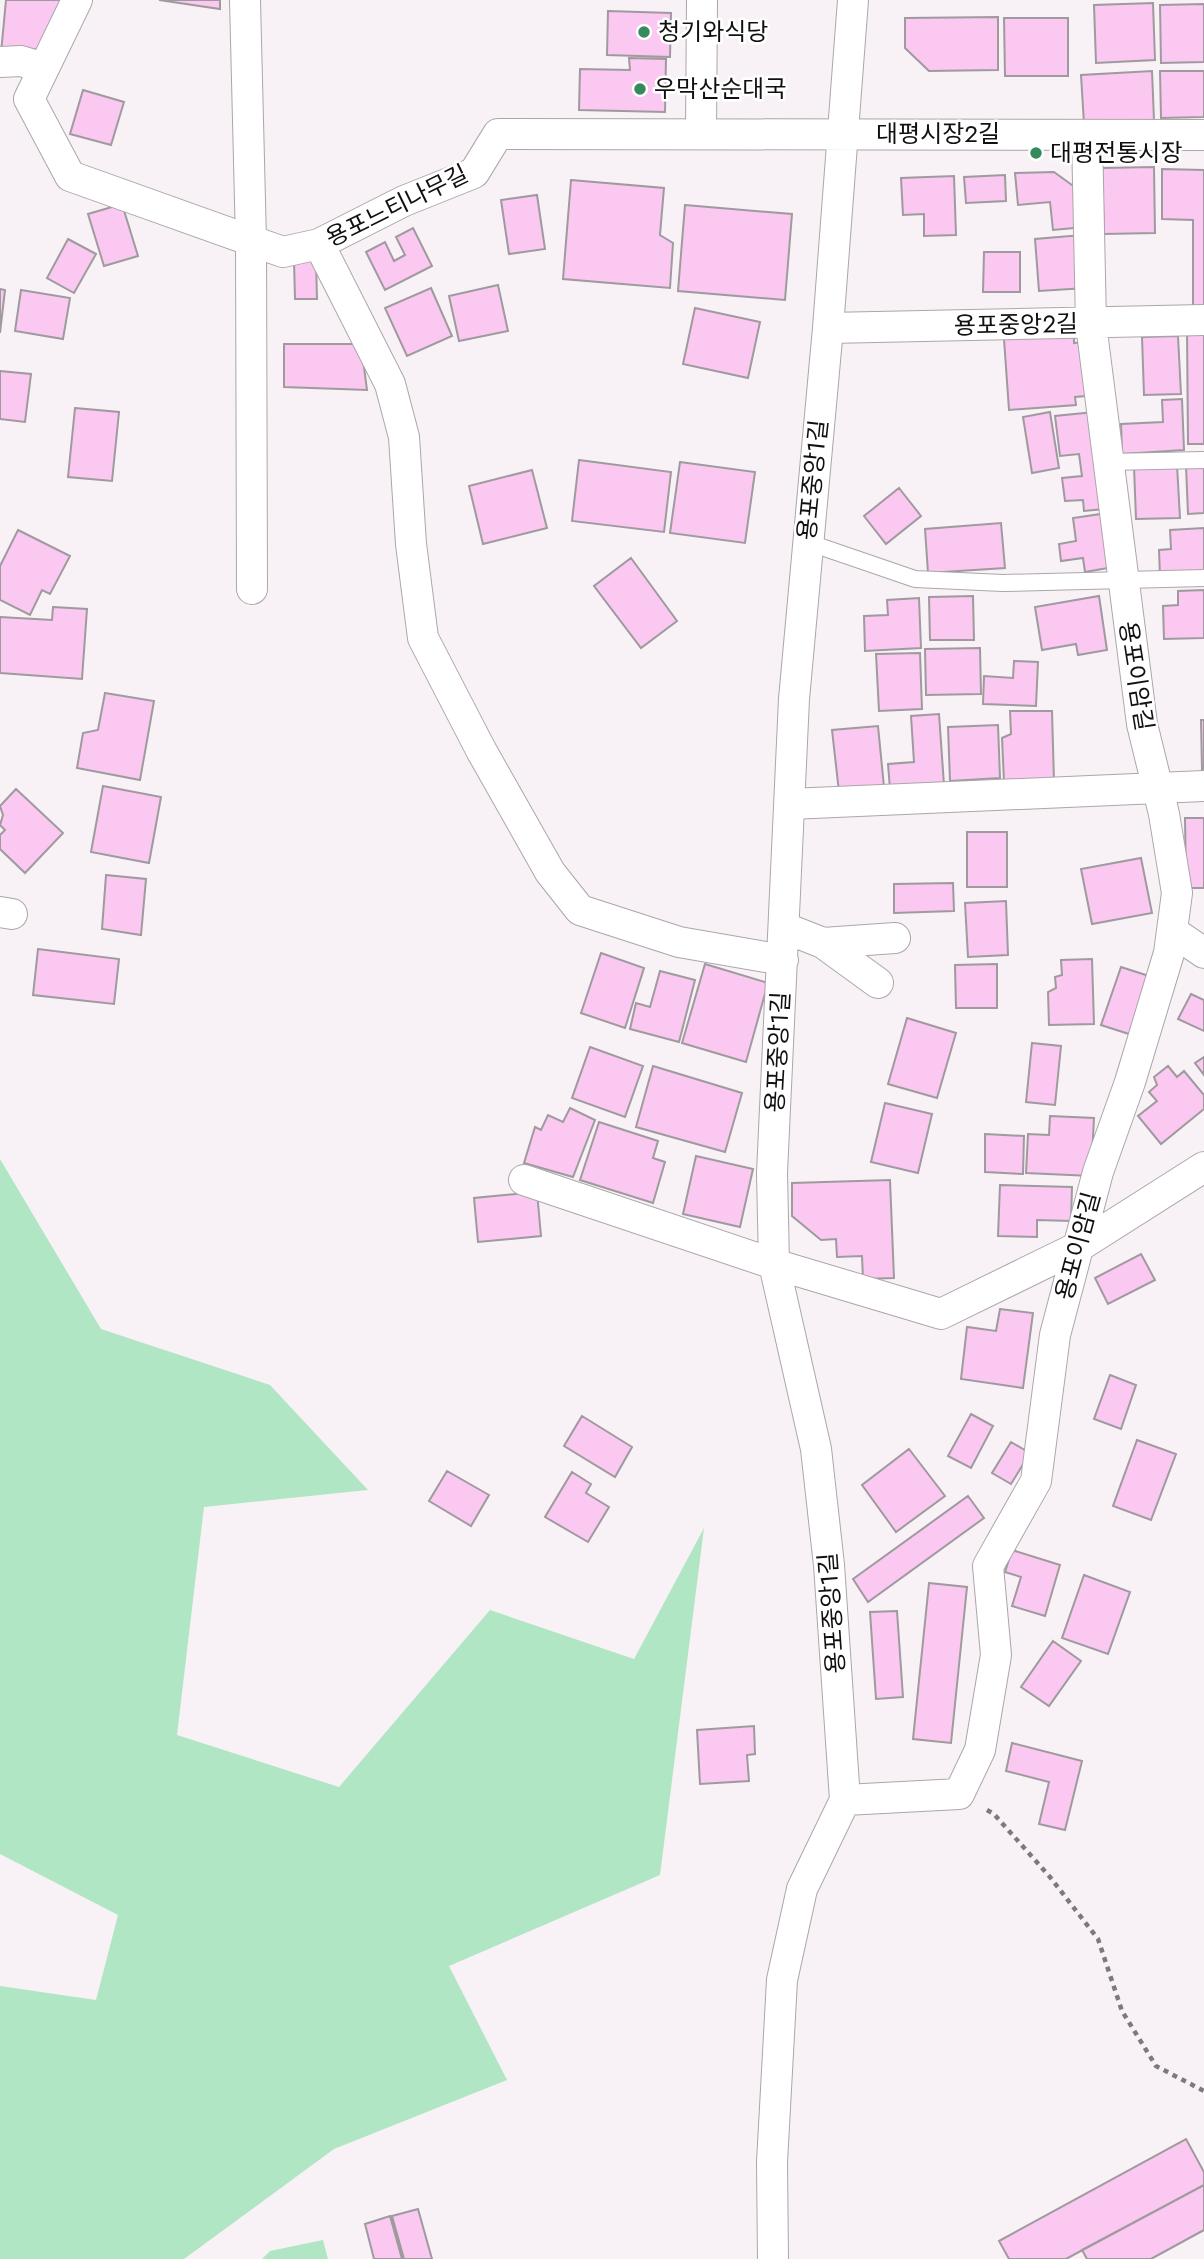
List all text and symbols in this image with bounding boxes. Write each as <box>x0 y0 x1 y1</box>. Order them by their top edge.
place label: 청기와식당 <box>658 14 768 49</box>
marker: 청기와식당 <box>636 24 652 40</box>
place label: 우막산순대국 <box>654 71 786 106</box>
marker: 우막산순대국 <box>632 81 648 97</box>
street label: 대평시장2길 <box>876 116 1000 151</box>
place label: 대평전통시장 <box>1050 135 1182 170</box>
marker: 대평전통시장 <box>1028 145 1044 161</box>
street label: 용포느티나무길 <box>320 156 474 255</box>
street label: 용포중앙2길 <box>954 306 1078 343</box>
street label: 용포중앙1길 <box>789 418 836 542</box>
street label: 용포이암길 <box>1111 619 1162 733</box>
street label: 용포중앙1길 <box>757 991 798 1113</box>
street label: 용포이암길 <box>1046 1188 1109 1304</box>
street label: 용포중앙1길 <box>810 1551 853 1675</box>

